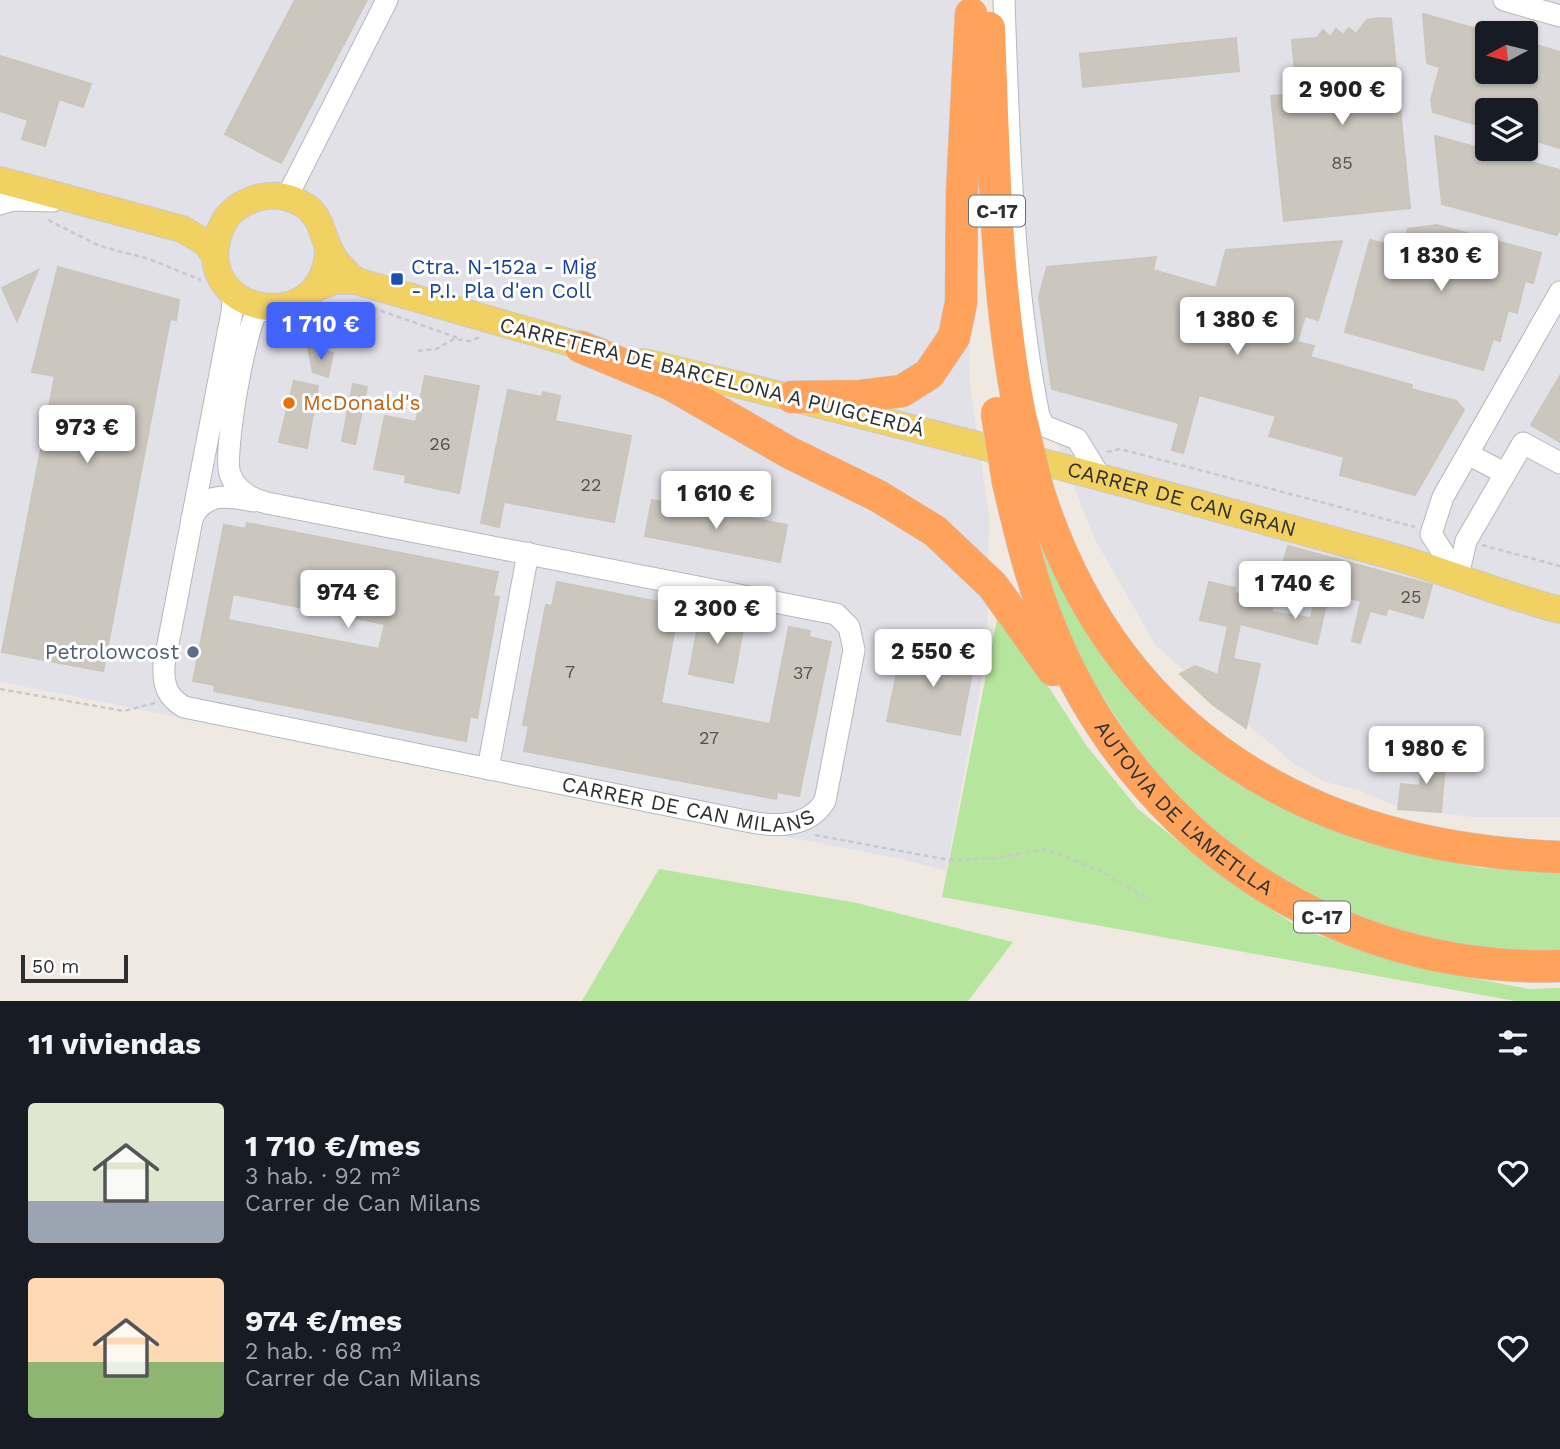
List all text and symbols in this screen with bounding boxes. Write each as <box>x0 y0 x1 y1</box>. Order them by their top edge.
north arrow <box>1475 21 1538 84</box>
map controls <box>1475 21 1538 161</box>
pin: 2 900 € <box>1277 68 1407 127</box>
text: 2 900 € <box>1299 76 1385 103</box>
button: layers <box>1475 98 1538 161</box>
house number: 85 <box>1331 152 1353 173</box>
road number: C-17 <box>969 196 1025 226</box>
pin: 1 830 € <box>1376 233 1506 293</box>
text: 1 830 € <box>1400 242 1482 269</box>
place label: Ctra. N-152a - Mig - P.I. Pla d'en Coll <box>411 254 597 303</box>
marker: Ctra. N-152a - Mig - P.I. Pla d'en Coll <box>389 271 405 287</box>
pin: 1 380 € <box>1172 298 1302 357</box>
pin: 1 710 € <box>256 302 386 362</box>
text: 1 380 € <box>1196 306 1278 333</box>
text: 1 710 € <box>282 311 360 338</box>
street label: CARRETERA DE BARCELONA A PUIGCERDÁ <box>497 312 927 441</box>
place label: McDonald's <box>303 390 420 415</box>
marker: McDonald's <box>281 395 297 411</box>
pin: 973 € <box>38 406 136 465</box>
text: 973 € <box>55 414 119 441</box>
house number: 26 <box>429 433 451 454</box>
street label: CARRER DE CAN GRAN <box>1065 456 1299 541</box>
pin: 1 610 € <box>651 472 781 531</box>
house number: 22 <box>581 474 602 495</box>
text: 1 610 € <box>677 480 755 507</box>
pin: 1 740 € <box>1230 562 1360 621</box>
pin: 974 € <box>299 570 397 630</box>
text: 1 740 € <box>1255 570 1335 597</box>
text: 974 € <box>316 579 380 606</box>
pin: 2 300 € <box>652 586 782 646</box>
house number: 25 <box>1401 586 1421 607</box>
text: 2 300 € <box>674 595 760 622</box>
pin: 2 550 € <box>868 630 998 689</box>
text: 2 550 € <box>891 638 975 665</box>
place label: Petrolowcost <box>45 639 179 664</box>
marker: Petrolowcost <box>185 644 201 660</box>
house number: 7 <box>565 661 575 682</box>
house number: 37 <box>793 662 813 683</box>
street label: AUTOVIA DE L'AMETLLA <box>1090 716 1278 900</box>
pin: 1 980 € <box>1361 726 1491 786</box>
house number: 27 <box>699 727 719 748</box>
text: 1 980 € <box>1385 735 1467 762</box>
street label: CARRER DE CAN MILANS <box>560 771 819 837</box>
road number: C-17 <box>1294 902 1350 932</box>
scale bar <box>21 952 128 984</box>
text: 50 m <box>32 955 79 978</box>
icon: filters <box>1494 1024 1532 1062</box>
text: 11 viviendas <box>28 1026 201 1061</box>
text: 1 710 €/mes <box>245 1128 420 1163</box>
icon: home <box>84 1131 168 1215</box>
icon: heart <box>1494 1154 1532 1192</box>
text: 3 hab. · 92 m² <box>245 1163 400 1190</box>
text: Carrer de Can Milans <box>245 1190 481 1217</box>
text: 974 €/mes <box>245 1303 402 1338</box>
icon: home <box>84 1306 168 1390</box>
icon: heart <box>1494 1329 1532 1367</box>
text: 2 hab. · 68 m² <box>245 1338 401 1365</box>
text: Carrer de Can Milans <box>245 1365 481 1392</box>

